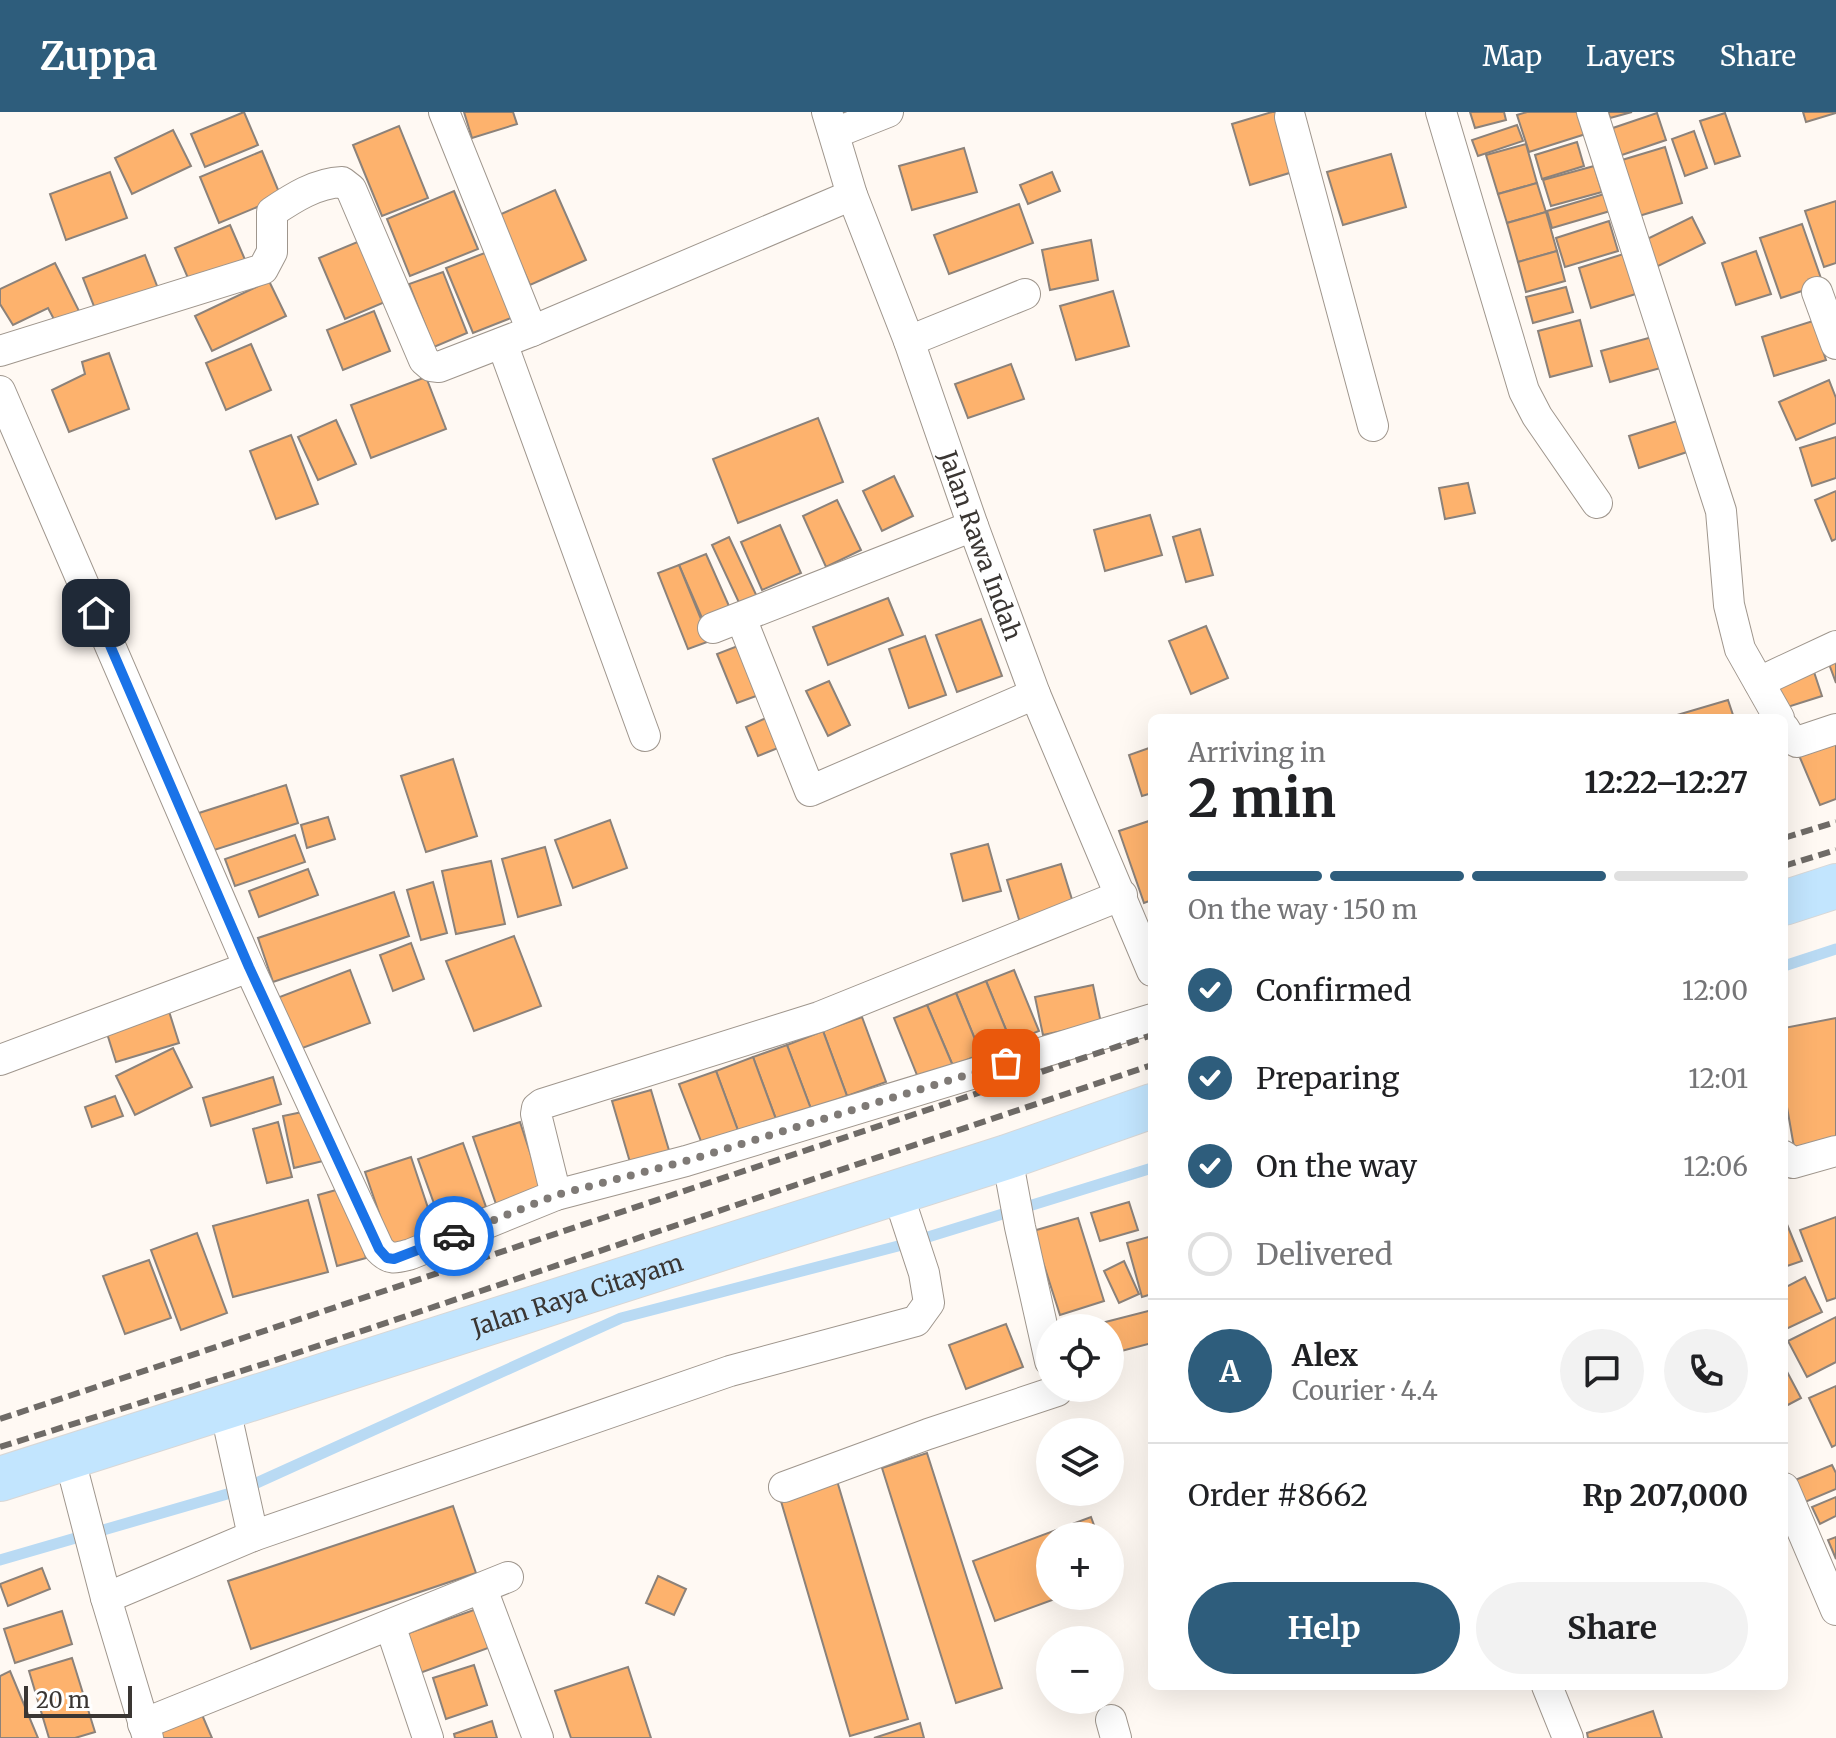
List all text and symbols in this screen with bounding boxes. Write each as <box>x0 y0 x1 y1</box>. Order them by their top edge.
text: Zuppa <box>40 33 158 80</box>
text: Map <box>1482 38 1542 74</box>
text: Layers <box>1586 38 1675 74</box>
text: Share <box>1719 38 1796 74</box>
street label: Jalan Rawa Indah <box>932 445 1029 645</box>
pin <box>62 579 130 647</box>
icon: home <box>74 591 118 635</box>
text: Arriving in <box>1188 736 1326 769</box>
text: 12:22–12:27 <box>1584 763 1748 801</box>
text: 2 min <box>1188 766 1336 831</box>
text: On the way · 150 m <box>1188 893 1417 926</box>
icon: check <box>1188 968 1232 1012</box>
text: Confirmed <box>1256 971 1411 1009</box>
text: 12:00 <box>1682 974 1748 1007</box>
pin <box>972 1029 1040 1097</box>
icon: bag <box>984 1041 1028 1085</box>
icon: check <box>1188 1056 1232 1100</box>
text: Preparing <box>1256 1059 1399 1097</box>
text: 12:01 <box>1688 1062 1748 1095</box>
icon: check <box>1188 1144 1232 1188</box>
text: On the way <box>1256 1147 1417 1185</box>
text: 12:06 <box>1683 1150 1748 1183</box>
courier <box>414 1196 494 1276</box>
icon: car <box>432 1214 476 1258</box>
text: Delivered <box>1256 1235 1393 1273</box>
street label: Jalan Raya Citayam <box>467 1246 687 1343</box>
map controls <box>1036 1314 1124 1714</box>
button: locate <box>1036 1314 1124 1402</box>
button: chat <box>1560 1329 1644 1413</box>
button: phone <box>1664 1329 1748 1413</box>
text: Alex <box>1292 1336 1358 1374</box>
text: A <box>1219 1352 1241 1390</box>
text: Courier · 4.4 <box>1292 1374 1438 1407</box>
button: layers <box>1036 1418 1124 1506</box>
text: Order #8662 <box>1188 1476 1368 1514</box>
text: Rp 207,000 <box>1582 1476 1748 1514</box>
button: + <box>1036 1522 1124 1610</box>
button: Help <box>1188 1582 1460 1674</box>
button: Share <box>1476 1582 1748 1674</box>
button: − <box>1036 1626 1124 1714</box>
scale bar <box>24 1682 132 1718</box>
text: 20 m <box>36 1686 90 1714</box>

